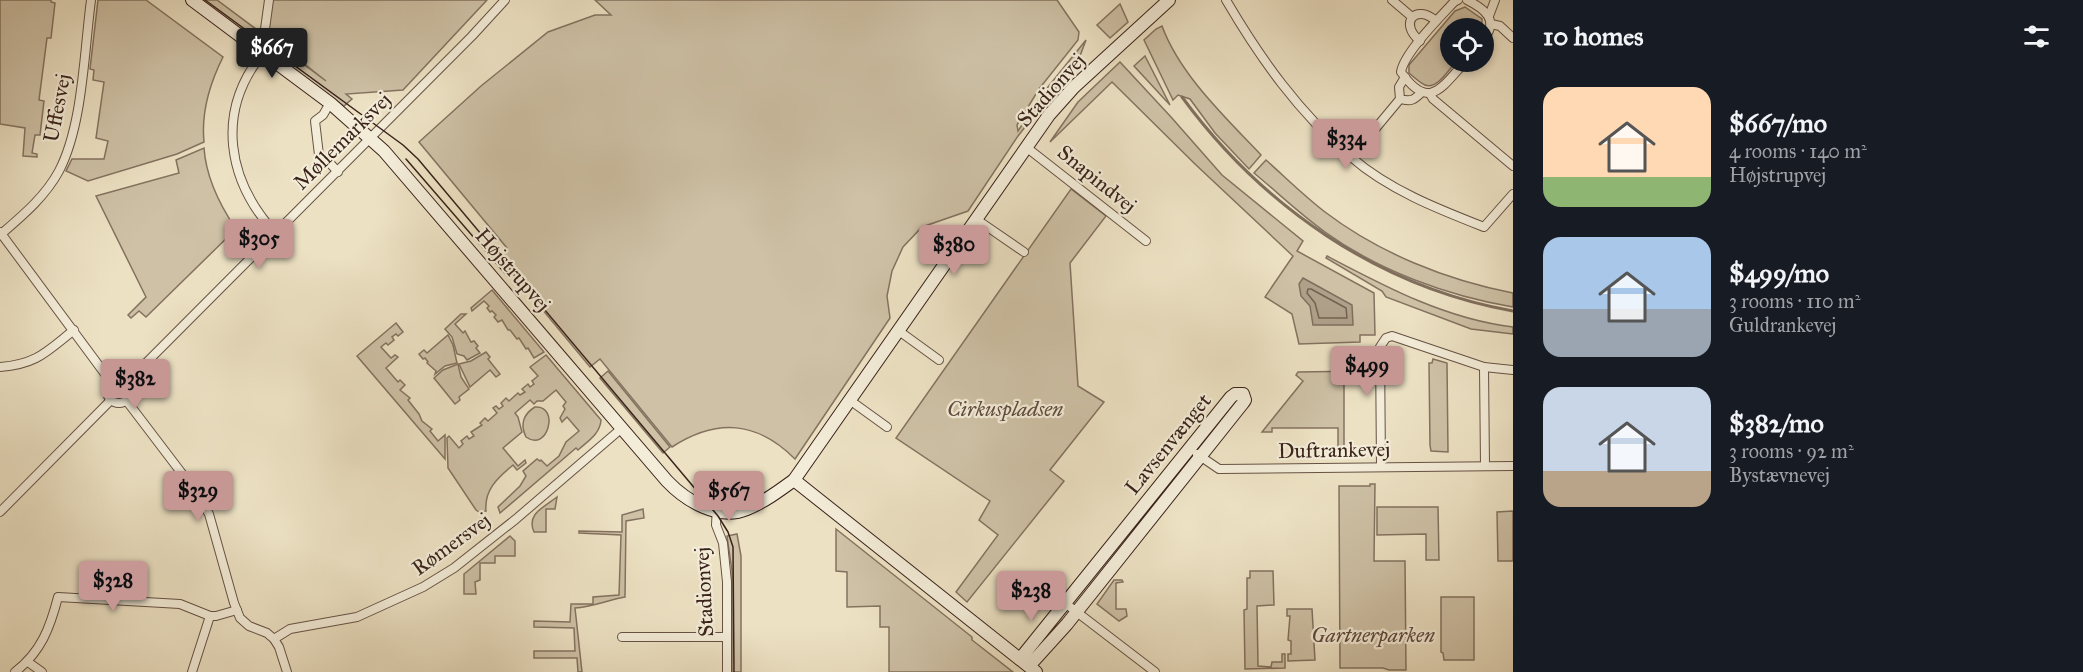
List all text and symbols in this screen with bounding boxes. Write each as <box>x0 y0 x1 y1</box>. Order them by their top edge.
map controls <box>1440 18 1494 72</box>
button: locate <box>1440 18 1494 72</box>
text: 10 homes <box>1543 20 1644 52</box>
icon: filters <box>2020 20 2053 53</box>
pin: $667 <box>236 28 308 79</box>
text: $667 <box>250 35 294 59</box>
street label: Stadionvej <box>1011 48 1091 132</box>
street label: Uffesvej <box>38 72 76 144</box>
street label: Møllemarksvej <box>288 87 396 195</box>
text: $667/mo <box>1729 107 1827 139</box>
icon: home <box>1591 111 1663 183</box>
pin: $334 <box>1310 119 1382 170</box>
text: $334 <box>1326 126 1366 150</box>
street label: Snapindvej <box>1052 139 1142 219</box>
text: 4 rooms · 140 m² <box>1729 139 1867 163</box>
text: Højstrupvej <box>1729 163 1826 187</box>
pin: $305 <box>223 219 295 270</box>
street label: Højstrupvej <box>470 223 556 317</box>
pin: $380 <box>918 225 990 276</box>
text: $305 <box>239 226 279 250</box>
text: $380 <box>933 232 975 256</box>
text: $499/mo <box>1729 257 1829 289</box>
icon: home <box>1591 261 1663 333</box>
text: 3 rooms · 110 m² <box>1729 289 1860 313</box>
text: Guldrankevej <box>1729 313 1836 337</box>
pin: $499 <box>1331 346 1403 397</box>
text: $499 <box>1345 353 1389 377</box>
pin: $382 <box>99 359 171 410</box>
text: $382 <box>115 366 155 390</box>
street label: Lavsenvænget <box>1119 388 1217 500</box>
park label: Cirkuspladsen <box>947 396 1063 422</box>
text: $382/mo <box>1729 407 1824 439</box>
icon: home <box>1591 411 1663 483</box>
street label: Duftrankevej <box>1278 436 1390 464</box>
text: 3 rooms · 92 m² <box>1729 439 1854 463</box>
text: Bystævnevej <box>1729 463 1830 487</box>
pin: $329 <box>162 471 234 522</box>
pin: $567 <box>693 471 765 522</box>
text: $329 <box>178 478 218 502</box>
text: $567 <box>708 478 750 502</box>
street label: Rømersvej <box>407 507 495 581</box>
street label: Stadionvej <box>689 546 719 638</box>
pin: $328 <box>77 561 149 612</box>
text: $328 <box>93 568 133 592</box>
pin: $238 <box>995 571 1067 622</box>
text: $238 <box>1011 578 1051 602</box>
park label: Gartnerparken <box>1311 622 1435 648</box>

